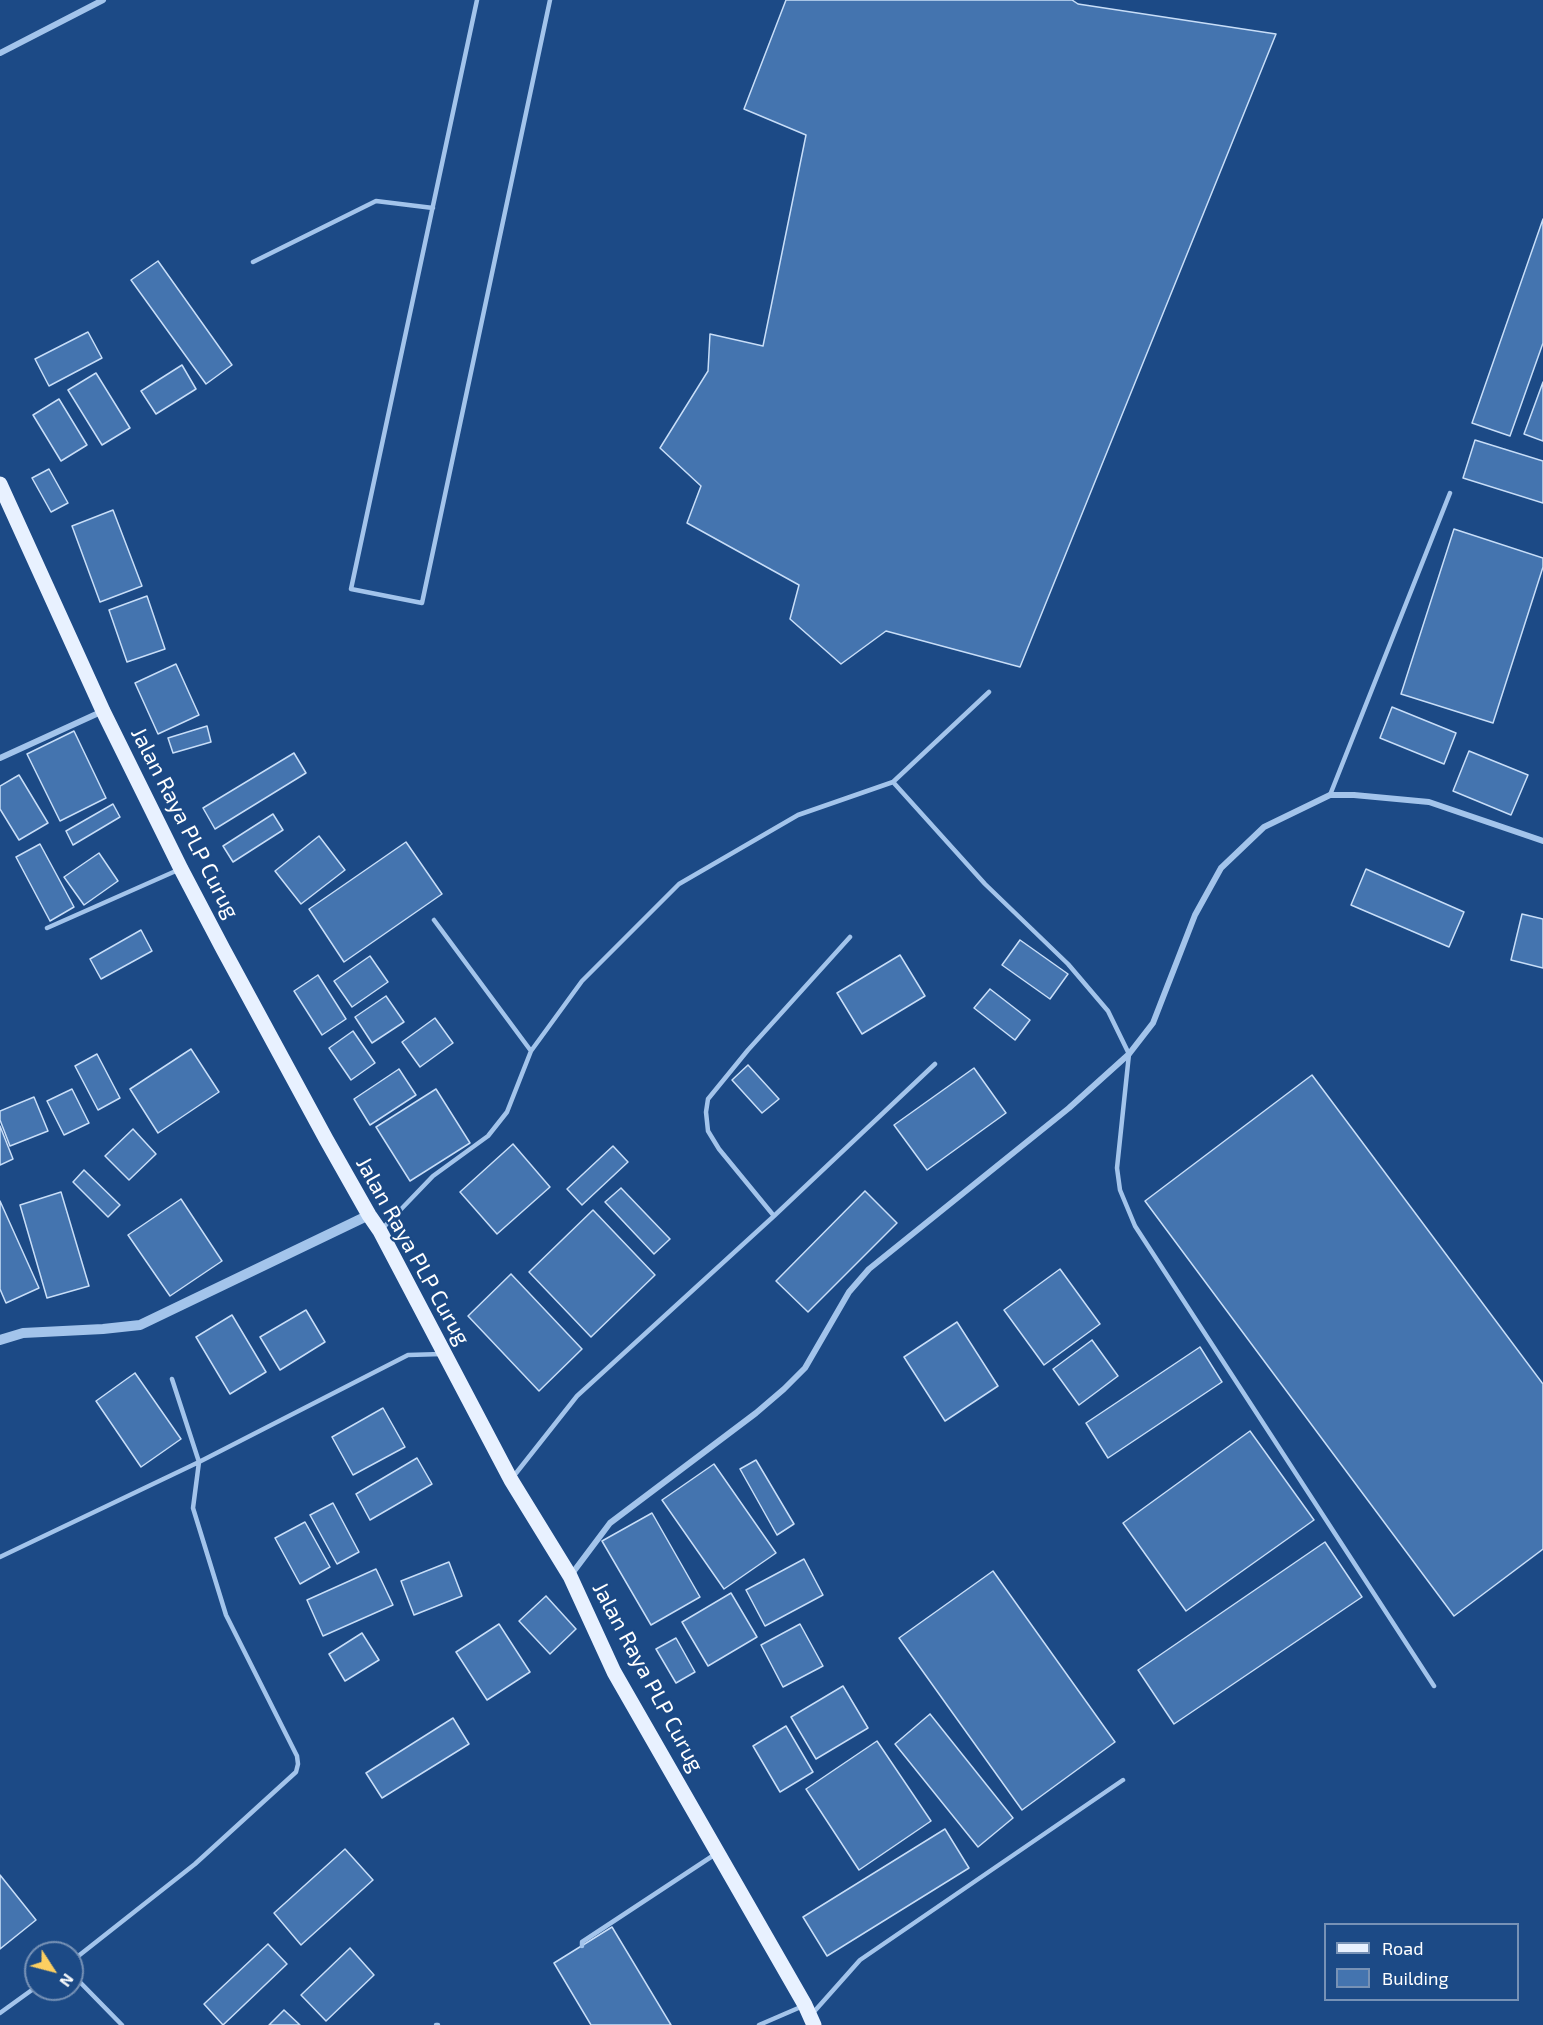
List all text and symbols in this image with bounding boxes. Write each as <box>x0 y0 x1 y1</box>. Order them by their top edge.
street label: Jalan Raya PLP Curug <box>125 723 245 923</box>
street label: Jalan Raya PLP Curug <box>350 1152 476 1350</box>
street label: Jalan Raya PLP Curug <box>587 1578 709 1776</box>
legend <box>1324 1923 1519 2001</box>
text: Road <box>1382 1937 1423 1959</box>
north arrow <box>24 1941 84 2001</box>
text: Building <box>1382 1967 1449 1989</box>
text: N <box>56 1970 78 1991</box>

